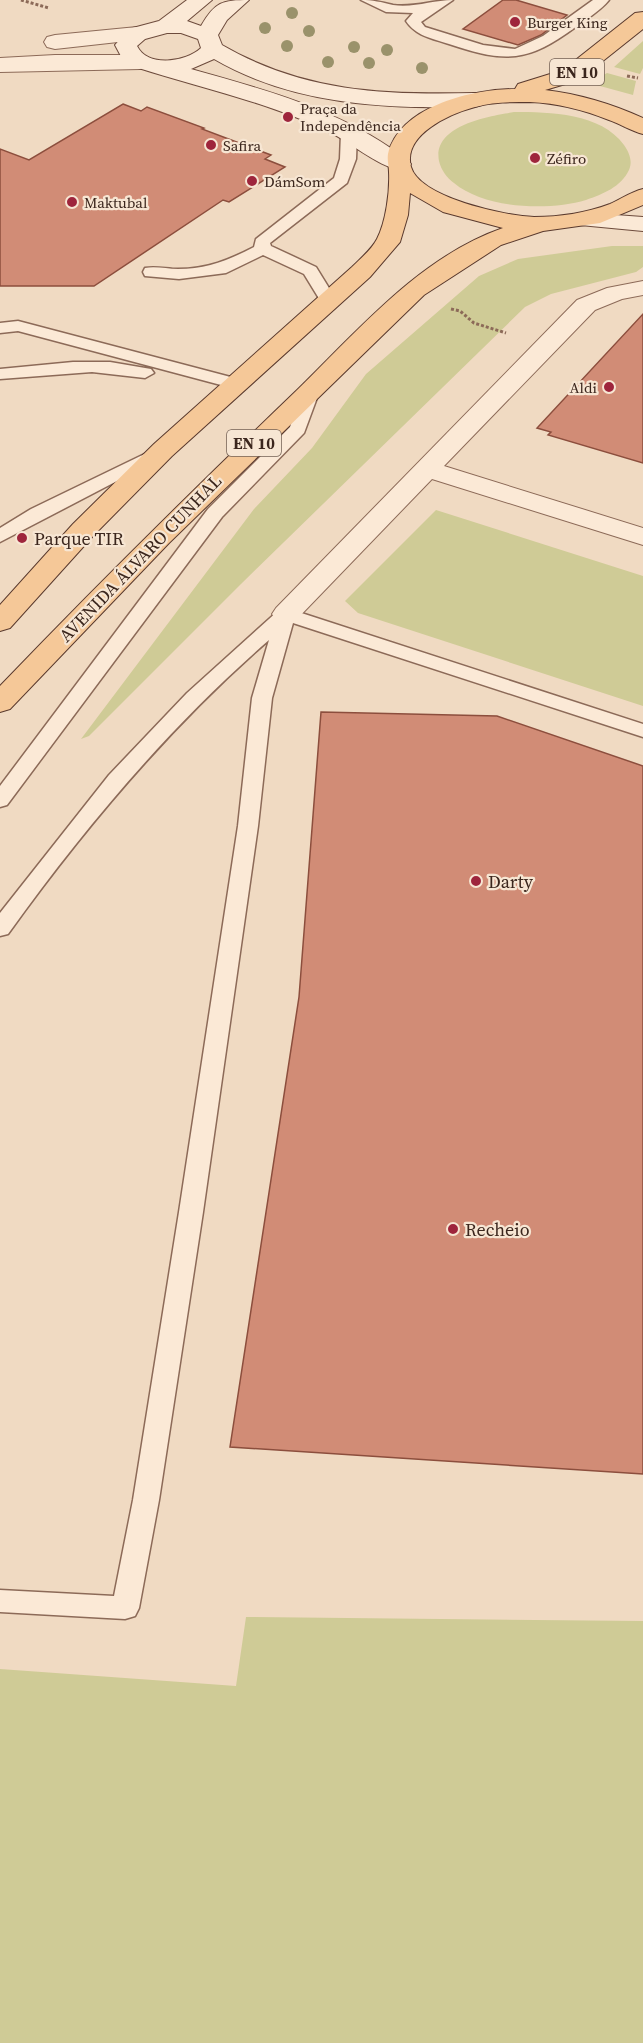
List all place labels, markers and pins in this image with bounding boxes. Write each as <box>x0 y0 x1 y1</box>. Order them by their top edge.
place label: Burger King <box>527 12 608 33</box>
marker: Burger King <box>508 15 522 29</box>
place label: Praça da Independência <box>300 98 401 136</box>
marker: Praça da Independência <box>281 110 295 124</box>
place label: Safira <box>223 135 262 156</box>
marker: Safira <box>204 138 218 152</box>
place label: Zéfiro <box>547 148 586 169</box>
marker: Zéfiro <box>528 151 542 165</box>
place label: DámSom <box>264 171 326 192</box>
marker: DámSom <box>245 174 259 188</box>
place label: Maktubal <box>84 192 148 213</box>
marker: Maktubal <box>65 195 79 209</box>
place label: Aldi <box>570 377 597 398</box>
marker: Aldi <box>602 380 616 394</box>
place label: Parque TIR <box>34 526 124 551</box>
marker: Parque TIR <box>15 531 29 545</box>
place label: Darty <box>488 869 534 894</box>
marker: Darty <box>469 874 483 888</box>
place label: Recheio <box>465 1217 530 1242</box>
marker: Recheio <box>446 1222 460 1236</box>

